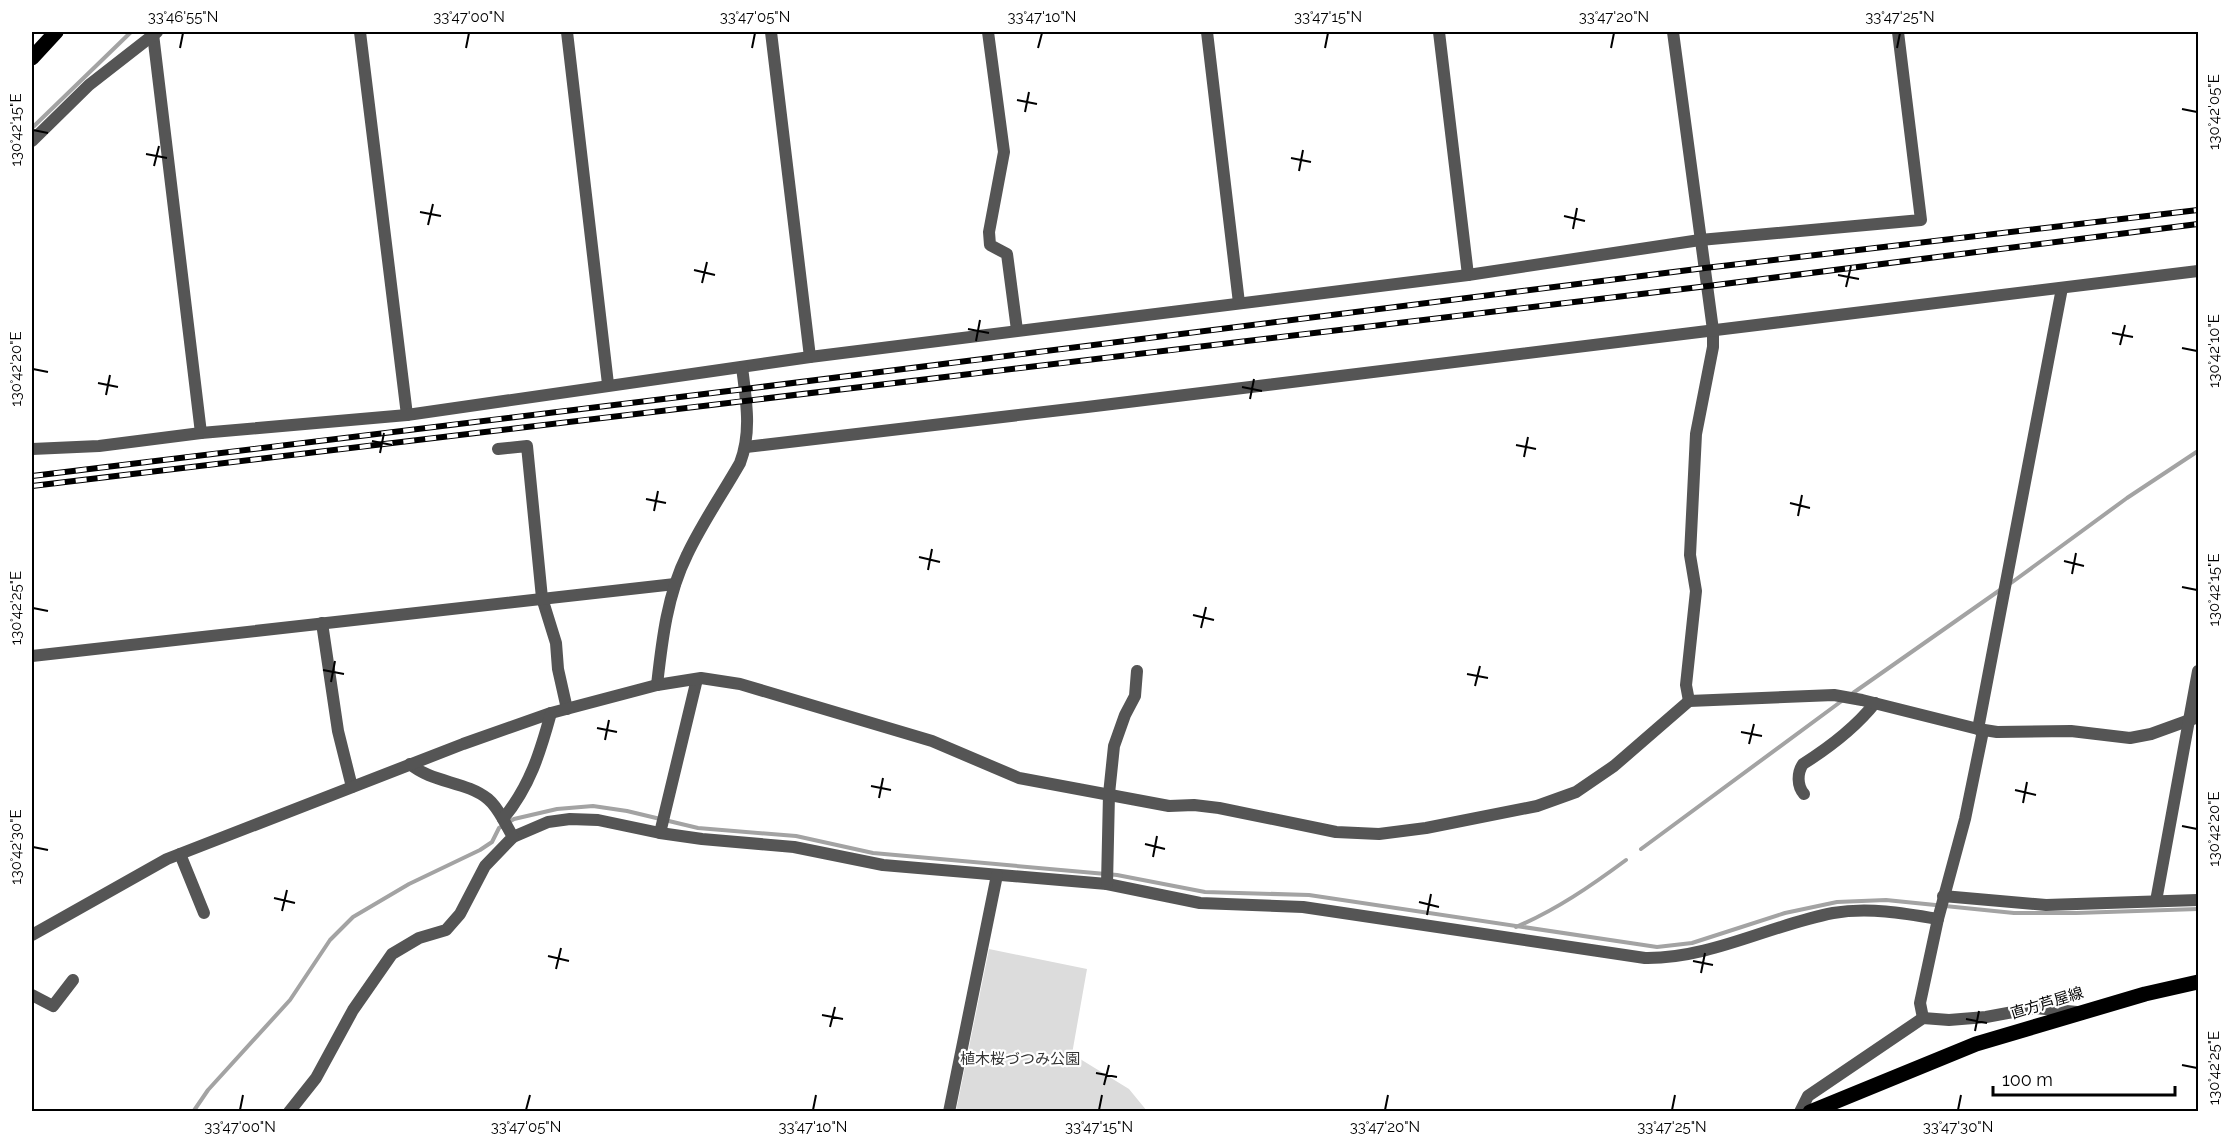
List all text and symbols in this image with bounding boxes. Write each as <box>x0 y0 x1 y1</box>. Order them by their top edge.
text: 33°46'55"N <box>148 8 218 26</box>
text: 33°47'00"N <box>433 8 505 26</box>
text: 33°47'05"N <box>720 8 790 26</box>
text: 33°47'10"N <box>1008 8 1076 26</box>
text: 33°47'15"N <box>1294 8 1362 26</box>
text: 33°47'20"N <box>1579 8 1649 26</box>
text: 33°47'25"N <box>1865 8 1935 26</box>
text: 130°42'05"E <box>2205 74 2223 150</box>
text: 130°42'15"E <box>7 93 25 167</box>
text: 130°42'10"E <box>2205 314 2223 388</box>
text: 130°42'20"E <box>7 331 25 407</box>
text: 130°42'15"E <box>2205 553 2223 627</box>
text: 130°42'25"E <box>7 571 25 645</box>
text: 130°42'20"E <box>2205 791 2223 867</box>
text: 130°42'30"E <box>7 809 25 885</box>
street label: 直方芦屋線 <box>2008 983 2086 1023</box>
text: 130°42'25"E <box>2205 1031 2223 1105</box>
park label: 植木桜づつみ公園 <box>960 1050 1080 1068</box>
scale bar <box>1993 1059 2174 1097</box>
text: 100 m <box>2002 1069 2053 1090</box>
text: 33°47'00"N <box>204 1118 276 1136</box>
text: 33°47'05"N <box>491 1118 561 1136</box>
text: 33°47'10"N <box>779 1118 847 1136</box>
text: 33°47'15"N <box>1065 1118 1133 1136</box>
text: 33°47'20"N <box>1350 1118 1420 1136</box>
text: 33°47'25"N <box>1637 1118 1707 1136</box>
text: 33°47'30"N <box>1923 1118 1993 1136</box>

